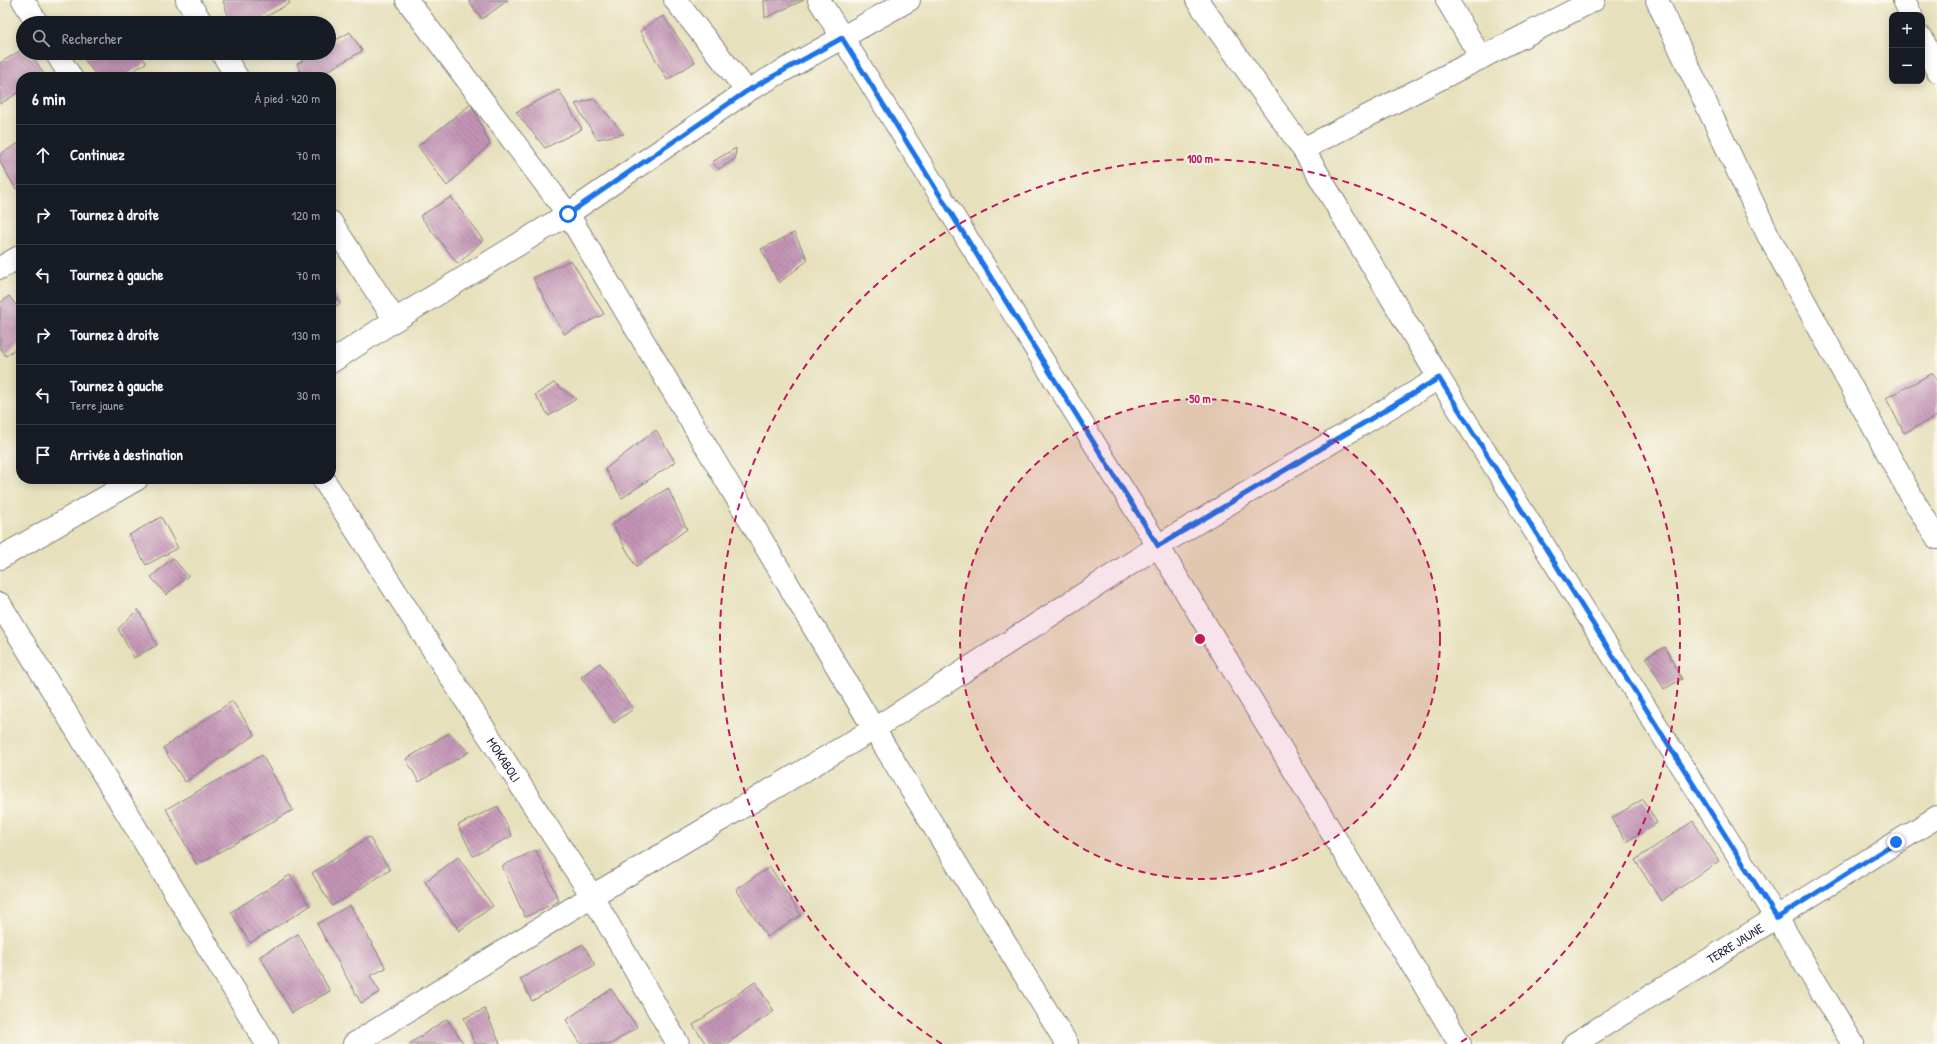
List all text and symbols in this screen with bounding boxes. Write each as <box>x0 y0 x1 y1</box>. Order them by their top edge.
map controls <box>1889 12 1925 84</box>
button: + <box>1889 12 1925 48</box>
search box <box>16 16 336 60</box>
icon: search <box>30 27 52 49</box>
text: Rechercher <box>62 28 123 49</box>
button: − <box>1889 48 1925 84</box>
text: 6 min <box>32 87 66 110</box>
text: À pied · 420 m <box>255 89 320 107</box>
icon: ahead <box>32 144 54 166</box>
text: Continuez <box>70 144 125 165</box>
text: 70 m <box>296 146 320 164</box>
text: 100 m <box>1187 150 1213 167</box>
icon: right <box>32 204 54 226</box>
text: Tournez à droite <box>70 204 159 225</box>
route start <box>559 205 577 223</box>
text: 120 m <box>292 206 320 224</box>
icon: left <box>32 264 54 286</box>
text: Tournez à gauche <box>70 264 163 285</box>
text: 70 m <box>296 266 320 284</box>
icon: right <box>32 324 54 346</box>
text: Tournez à droite <box>70 324 159 345</box>
text: 130 m <box>292 326 320 344</box>
text: Tournez à gauche <box>70 375 163 396</box>
icon: left <box>32 384 54 406</box>
text: 30 m <box>297 386 320 404</box>
text: 50 m <box>1189 390 1211 407</box>
text: Terre jaune <box>70 396 124 414</box>
icon: arrive <box>32 444 54 466</box>
text: Arrivée à destination <box>70 444 183 465</box>
centre of rings <box>1193 632 1207 646</box>
street label: MOKABOLI <box>483 734 525 786</box>
route end <box>1887 833 1905 851</box>
street label: TERRE JAUNE <box>1703 919 1767 968</box>

